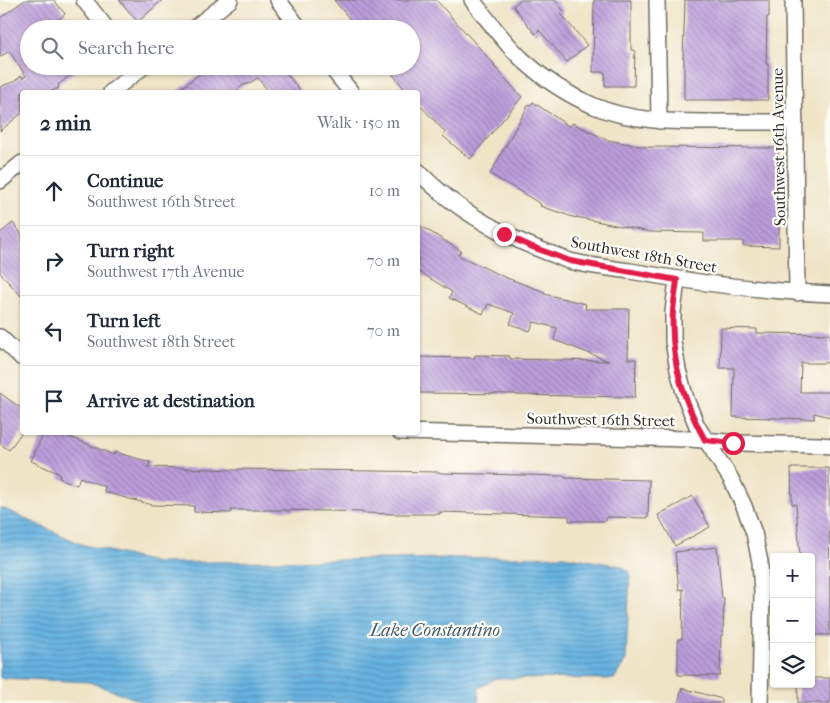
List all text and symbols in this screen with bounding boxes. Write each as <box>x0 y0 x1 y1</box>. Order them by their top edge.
search box <box>20 20 420 75</box>
icon: search <box>38 34 66 62</box>
text: Search here <box>78 37 174 59</box>
street label: Southwest 16th Avenue <box>768 68 789 226</box>
text: 2 min <box>40 111 91 135</box>
text: Walk · 150 m <box>317 113 400 132</box>
text: Continue <box>87 170 163 192</box>
icon: ahead <box>40 177 68 205</box>
text: 10 m <box>369 181 400 200</box>
text: Southwest 16th Street <box>87 192 236 211</box>
route end <box>493 223 516 246</box>
street label: Southwest 18th Street <box>569 232 719 277</box>
text: Turn right <box>87 240 174 262</box>
icon: right <box>40 247 68 275</box>
text: 70 m <box>367 251 400 270</box>
text: Southwest 17th Avenue <box>87 262 244 281</box>
text: Turn left <box>87 310 161 332</box>
icon: left <box>40 317 68 345</box>
text: 70 m <box>367 321 400 340</box>
text: Southwest 18th Street <box>87 332 235 351</box>
icon: arrive <box>40 387 68 415</box>
text: Arrive at destination <box>87 390 255 412</box>
street label: Southwest 16th Street <box>526 409 676 430</box>
route start <box>722 432 745 455</box>
map controls <box>770 553 815 688</box>
button: + <box>770 553 815 598</box>
button: − <box>770 598 815 643</box>
water label: Lake Constantino <box>368 620 500 641</box>
button: layers <box>770 643 815 688</box>

